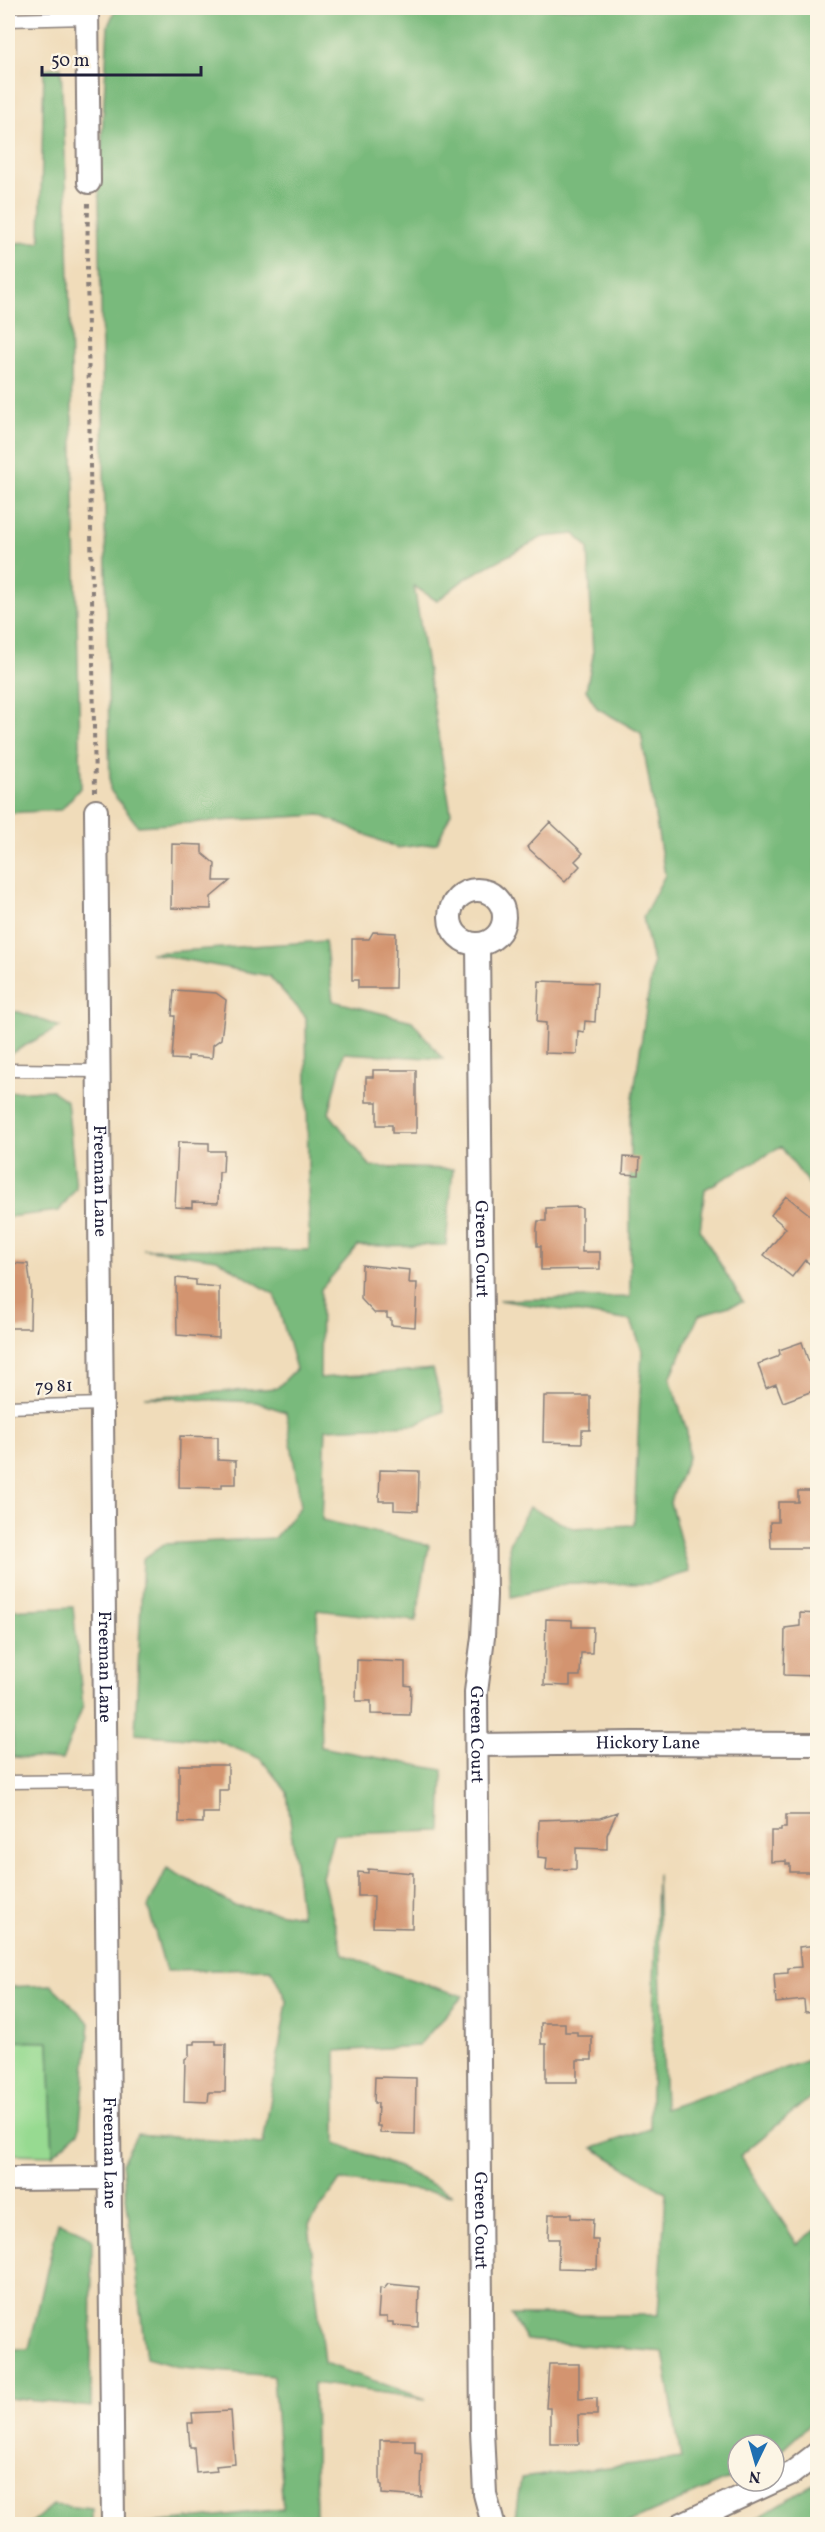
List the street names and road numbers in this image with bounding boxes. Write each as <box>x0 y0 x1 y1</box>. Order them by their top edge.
street label: Freeman Lane <box>87 1125 113 1237</box>
street label: Green Court <box>468 1200 494 1298</box>
street label: 79 81 <box>35 1374 73 1400</box>
street label: Freeman Lane <box>91 1611 118 1723</box>
street label: Green Court <box>463 1686 489 1783</box>
street label: Hickory Lane <box>596 1730 700 1756</box>
street label: Freeman Lane <box>96 2097 122 2209</box>
street label: Green Court <box>467 2172 493 2269</box>

